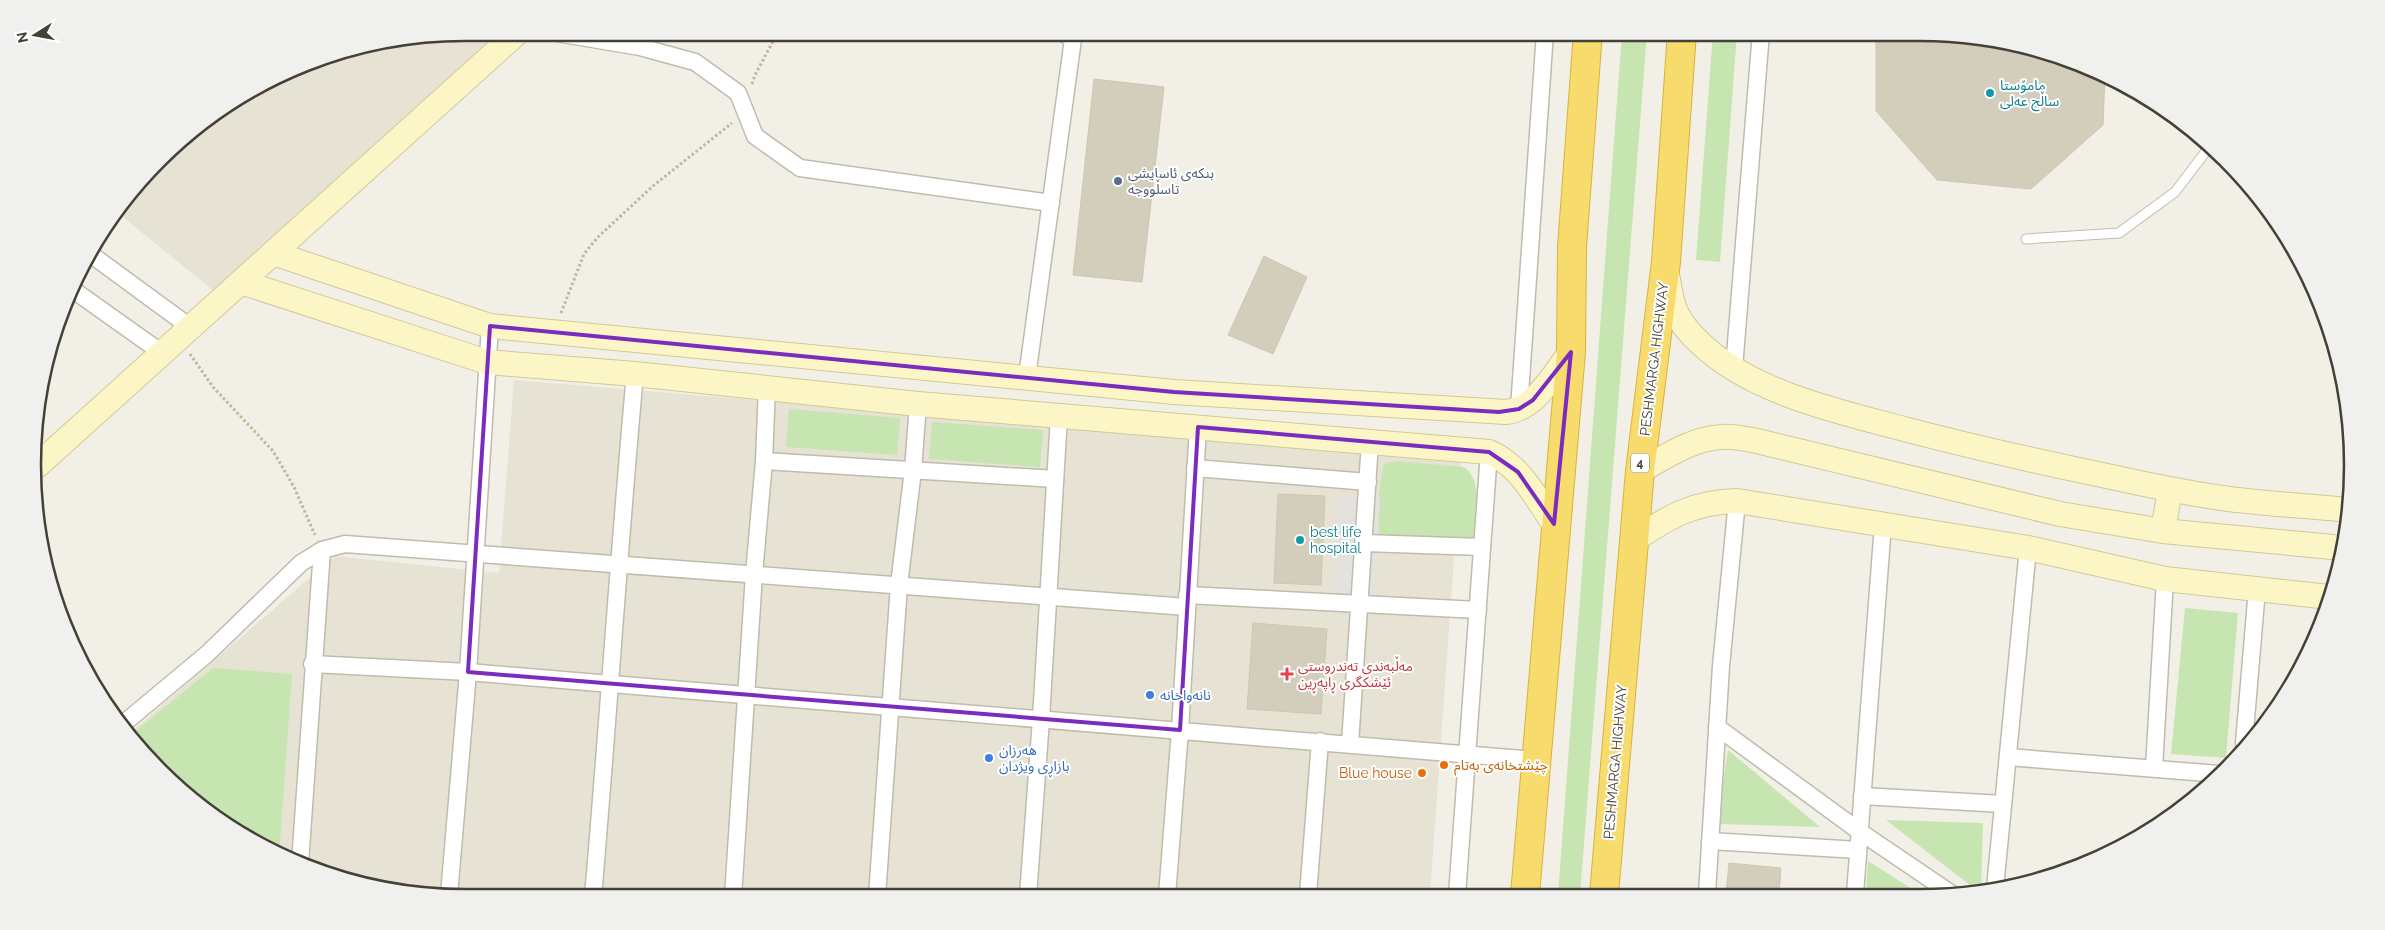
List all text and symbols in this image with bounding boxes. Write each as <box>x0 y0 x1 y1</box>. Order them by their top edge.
north arrow <box>10 10 60 60</box>
text: N <box>13 31 31 44</box>
place label: مامۆستا ساڵح عەلی <box>2000 77 2059 112</box>
marker: مامۆستا ساڵح عەلی <box>1984 87 1996 99</box>
place label: بنکەی ئاسایشی تاسڵووجە <box>1128 165 1214 198</box>
marker: بنکەی ئاسایشی تاسڵووجە <box>1112 175 1124 187</box>
street label: PESHMARGA HIGHWAY <box>1637 281 1671 437</box>
road number: 4 <box>1631 453 1649 472</box>
place label: best life hospital <box>1310 524 1361 556</box>
marker: best life hospital <box>1294 534 1306 546</box>
place label: مەڵبەندی تەندروستی ئێشکگری ڕاپەڕین <box>1298 656 1413 694</box>
marker: مەڵبەندی تەندروستی ئێشکگری ڕاپەڕین <box>1280 667 1294 681</box>
street label: PESHMARGA HIGHWAY <box>1600 684 1630 840</box>
place label: نانەواخانە <box>1160 687 1211 704</box>
marker: نانەواخانە <box>1144 689 1156 701</box>
place label: ھەرزان بازاڕی ویژدان <box>999 742 1070 778</box>
marker: ھەرزان بازاڕی ویژدان <box>983 752 995 764</box>
place label: چێشتخانەی بەتام <box>1454 757 1548 776</box>
marker: چێشتخانەی بەتام <box>1438 759 1450 771</box>
place label: Blue house <box>1339 765 1412 781</box>
marker: Blue house <box>1416 767 1428 779</box>

